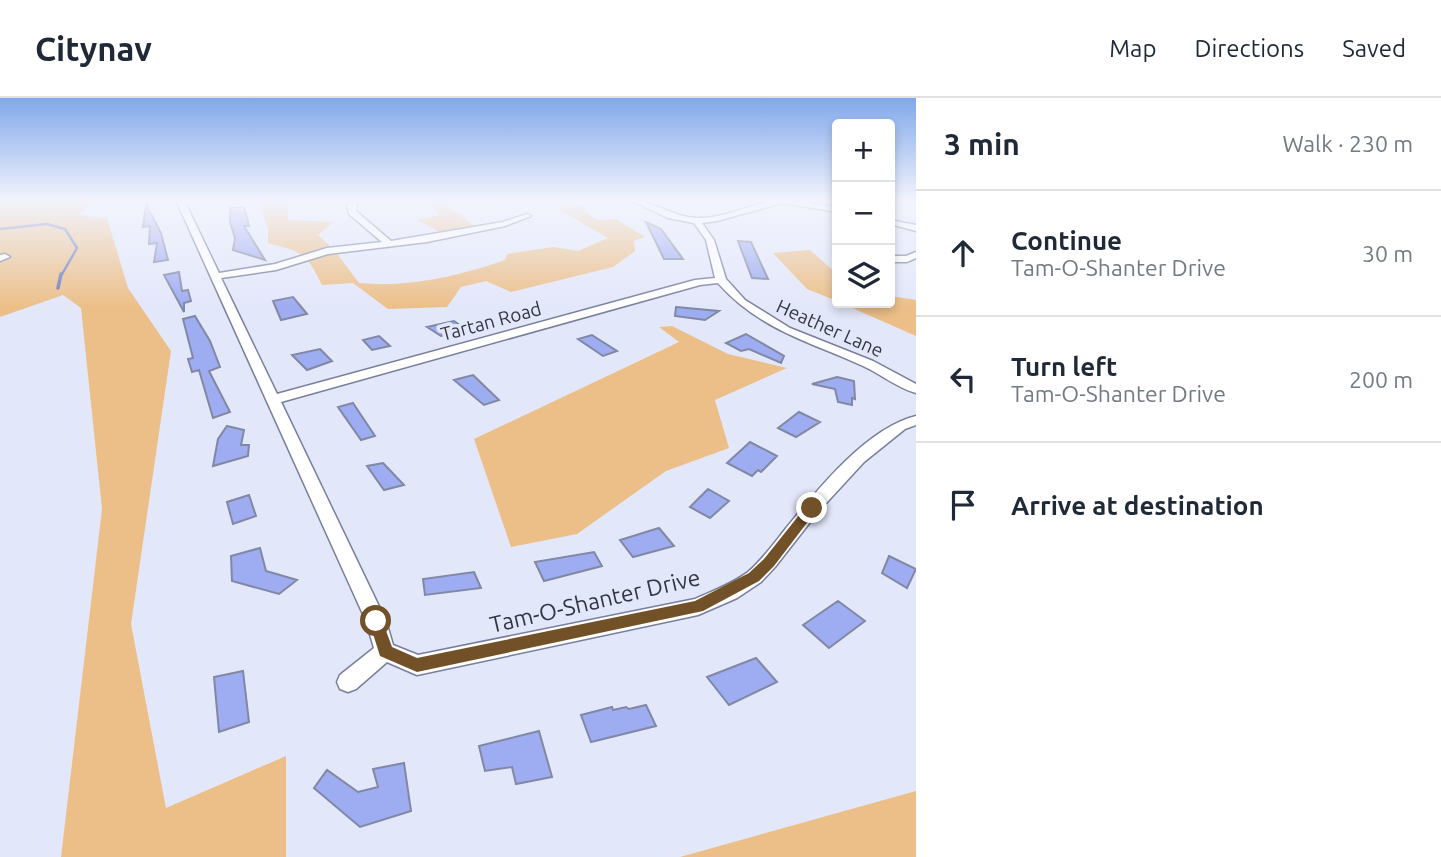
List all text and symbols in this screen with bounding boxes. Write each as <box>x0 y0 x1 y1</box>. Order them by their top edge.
text: Citynav <box>35 30 152 67</box>
text: Map <box>1109 35 1156 62</box>
text: Directions <box>1194 35 1304 62</box>
text: Saved <box>1342 35 1406 62</box>
map controls <box>832 119 895 308</box>
button: + <box>832 119 895 182</box>
text: 3 min <box>944 127 1020 161</box>
text: Walk · 230 m <box>1282 131 1413 156</box>
button: − <box>832 182 895 245</box>
text: Continue <box>1011 226 1122 255</box>
icon: ahead <box>944 234 982 272</box>
text: 30 m <box>1362 241 1413 266</box>
button: layers <box>832 245 895 308</box>
text: Tam-O-Shanter Drive <box>1011 255 1226 280</box>
street label: Heather Lane <box>773 295 887 361</box>
street label: Tartan Road <box>438 297 544 345</box>
text: Turn left <box>1011 352 1117 381</box>
icon: left <box>944 360 982 398</box>
text: 200 m <box>1349 367 1413 392</box>
text: Tam-O-Shanter Drive <box>1011 381 1226 406</box>
icon: arrive <box>944 486 982 524</box>
text: Arrive at destination <box>1011 491 1264 520</box>
route end <box>796 492 827 523</box>
street label: Tam-O-Shanter Drive <box>487 564 702 637</box>
route start <box>360 605 391 636</box>

